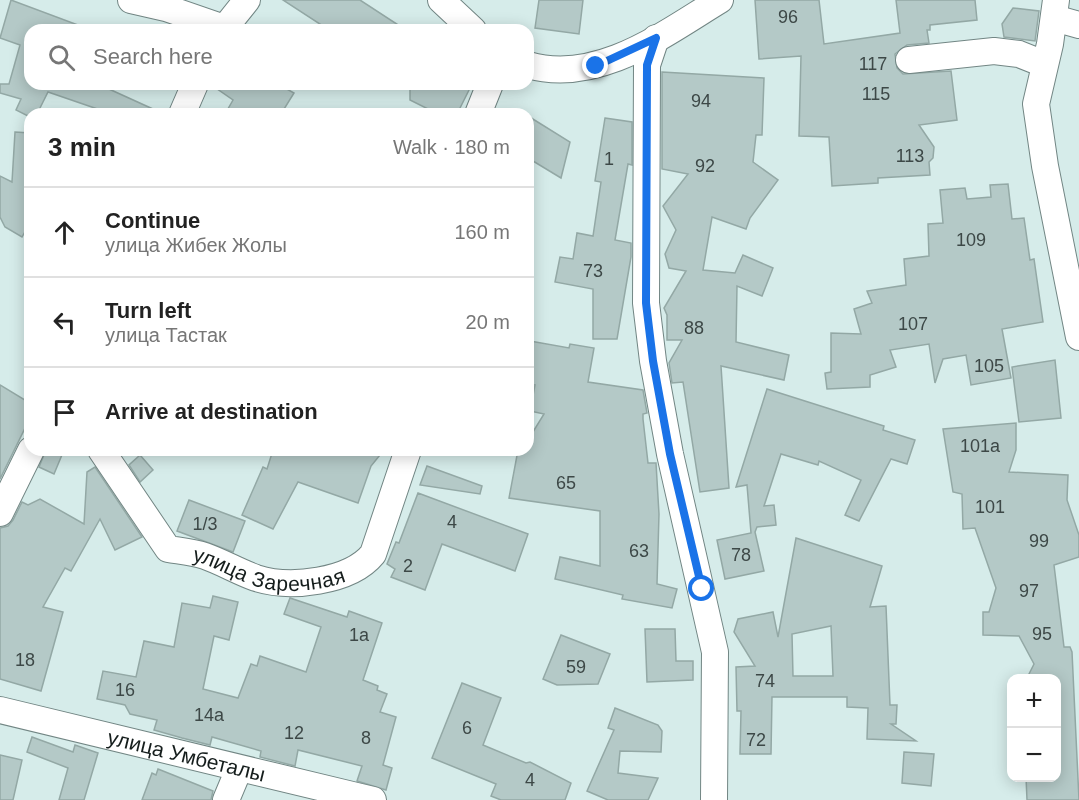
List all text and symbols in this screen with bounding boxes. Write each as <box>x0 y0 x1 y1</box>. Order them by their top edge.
house number: 96 <box>778 7 798 27</box>
search box <box>24 24 534 90</box>
icon: search <box>45 41 78 74</box>
text: Search here <box>93 44 213 69</box>
route end <box>582 52 608 78</box>
house number: 117 <box>859 54 887 74</box>
house number: 115 <box>862 84 890 104</box>
house number: 94 <box>691 91 711 111</box>
text: 3 min <box>48 132 116 162</box>
text: Walk · 180 m <box>393 136 510 158</box>
house number: 113 <box>896 146 924 166</box>
house number: 1 <box>604 149 614 169</box>
house number: 92 <box>695 156 715 176</box>
text: Continue <box>105 208 200 233</box>
icon: ahead <box>48 216 81 249</box>
text: 160 m <box>454 221 510 243</box>
house number: 109 <box>956 230 986 250</box>
text: улица Жибек Жолы <box>105 234 287 256</box>
house number: 73 <box>583 261 603 281</box>
text: Turn left <box>105 298 191 323</box>
icon: left <box>48 306 81 339</box>
text: 20 m <box>466 311 510 333</box>
house number: 107 <box>898 314 928 334</box>
house number: 88 <box>684 318 704 338</box>
text: улица Тастак <box>105 324 227 346</box>
house number: 105 <box>974 356 1004 376</box>
icon: arrive <box>48 396 81 429</box>
text: Arrive at destination <box>105 399 318 424</box>
house number: 101а <box>960 436 1001 456</box>
house number: 65 <box>556 473 576 493</box>
house number: 101 <box>975 497 1005 517</box>
house number: 4 <box>447 512 457 532</box>
house number: 1/3 <box>192 514 218 534</box>
house number: 99 <box>1029 531 1049 551</box>
house number: 63 <box>629 541 649 561</box>
street label: улица Заречная <box>191 542 348 595</box>
house number: 78 <box>731 545 751 565</box>
house number: 2 <box>403 556 413 576</box>
route start <box>688 575 714 601</box>
house number: 97 <box>1019 581 1039 601</box>
house number: 95 <box>1032 624 1052 644</box>
house number: 1а <box>349 625 370 645</box>
house number: 18 <box>15 650 35 670</box>
house number: 59 <box>566 657 586 677</box>
house number: 74 <box>755 671 775 691</box>
map controls <box>1007 674 1061 782</box>
button: + <box>1007 674 1061 728</box>
house number: 16 <box>115 680 135 700</box>
house number: 14а <box>194 705 225 725</box>
house number: 6 <box>462 718 472 738</box>
house number: 12 <box>284 723 304 743</box>
street label: улица Умбеталы <box>105 725 268 785</box>
house number: 8 <box>361 728 371 748</box>
button: − <box>1007 728 1061 782</box>
house number: 72 <box>746 730 766 750</box>
house number: 4 <box>525 770 535 790</box>

